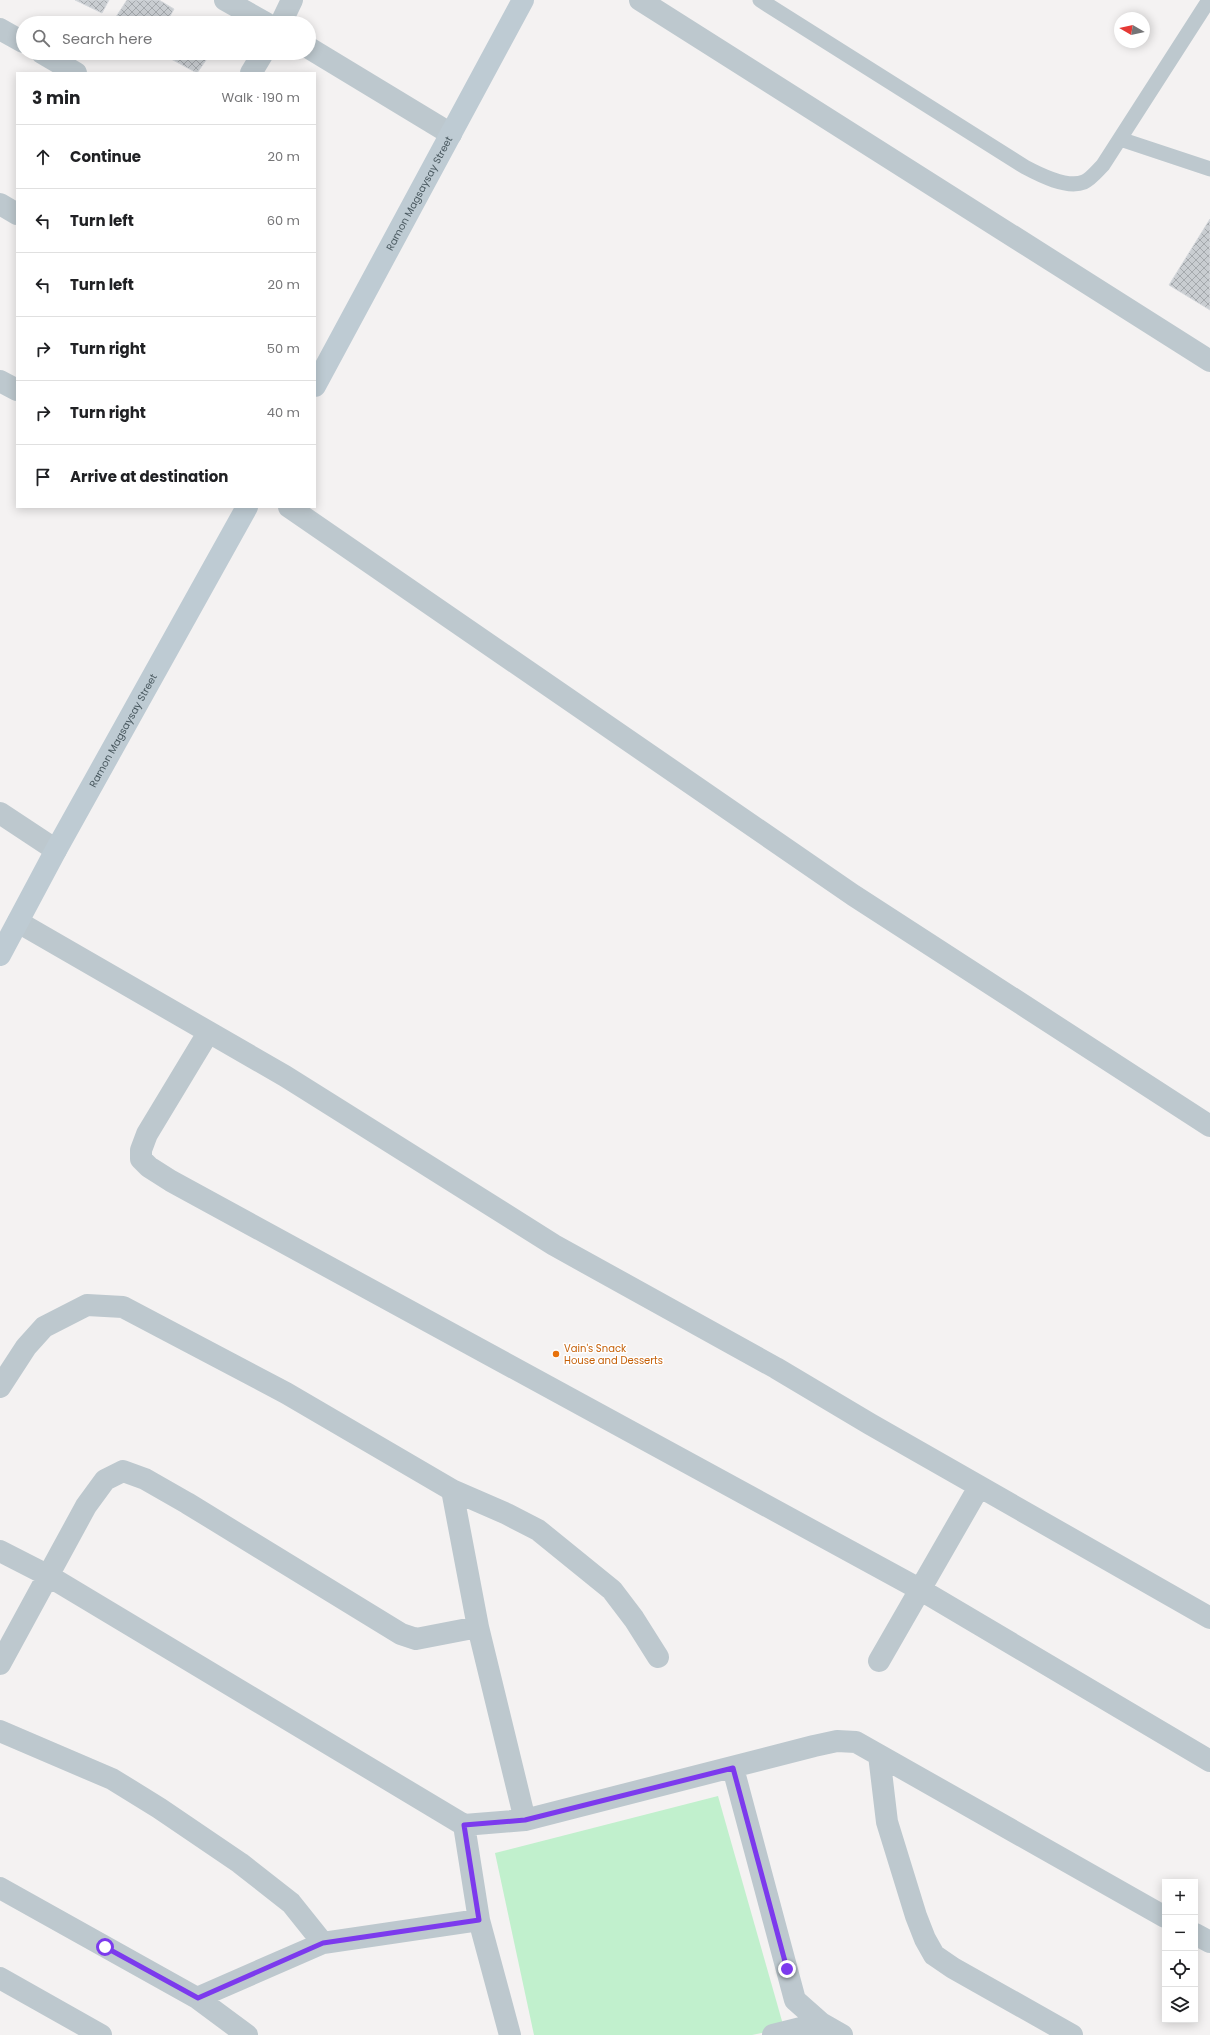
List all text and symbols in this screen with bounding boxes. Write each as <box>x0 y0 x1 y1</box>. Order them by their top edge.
north arrow <box>1114 12 1150 48</box>
search box <box>16 16 316 60</box>
icon: search <box>30 27 52 49</box>
text: Search here <box>62 28 152 49</box>
text: 3 min <box>32 86 80 110</box>
text: Walk · 190 m <box>222 88 300 107</box>
street label: Ramon Magsaysay Street <box>382 133 456 253</box>
icon: ahead <box>32 146 54 168</box>
text: Continue <box>70 146 141 167</box>
text: 20 m <box>267 147 300 166</box>
icon: left <box>32 210 54 232</box>
text: Turn left <box>70 210 134 231</box>
text: 60 m <box>267 211 300 230</box>
icon: left <box>32 274 54 296</box>
text: Turn left <box>70 274 134 295</box>
text: 20 m <box>267 275 300 294</box>
icon: right <box>32 338 54 360</box>
text: Turn right <box>70 338 146 359</box>
text: 50 m <box>267 339 300 358</box>
icon: right <box>32 402 54 424</box>
text: Turn right <box>70 402 146 423</box>
text: 40 m <box>267 403 300 422</box>
icon: arrive <box>32 466 54 488</box>
text: Arrive at destination <box>70 466 228 487</box>
street label: Ramon Magsaysay Street <box>85 671 161 790</box>
place label: Vain's Snack House and Desserts <box>564 1341 663 1368</box>
marker: Vain's Snack House and Desserts <box>551 1349 561 1359</box>
map controls <box>1162 1879 1198 2023</box>
button: + <box>1162 1879 1198 1915</box>
button: − <box>1162 1915 1198 1951</box>
route start <box>96 1938 114 1956</box>
button: locate <box>1162 1951 1198 1987</box>
route end <box>778 1960 796 1978</box>
button: layers <box>1162 1987 1198 2023</box>

